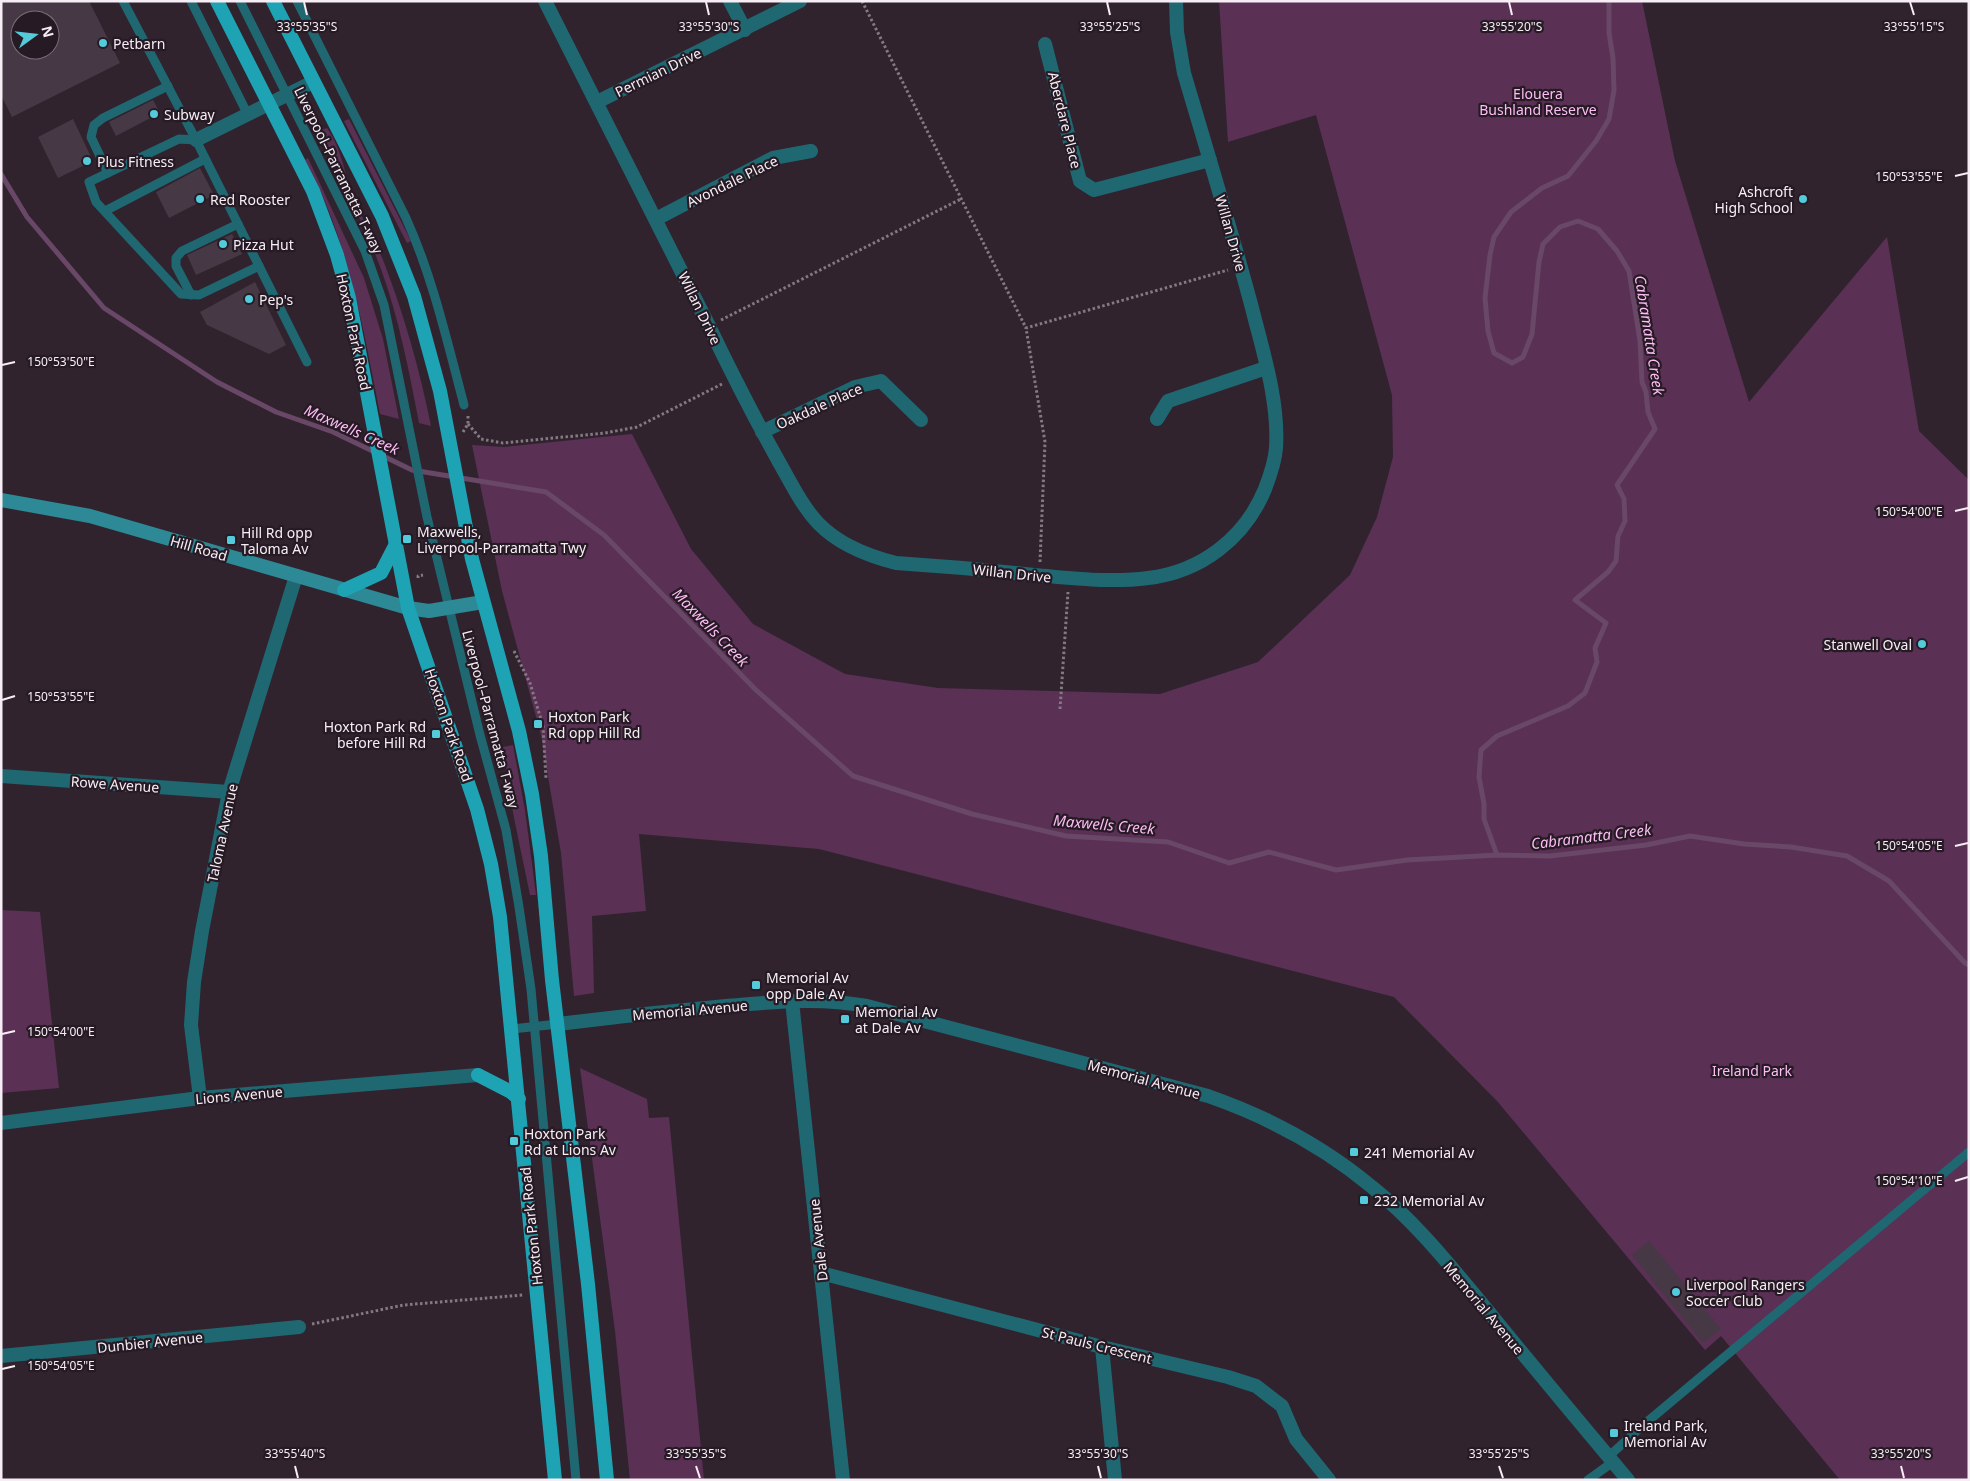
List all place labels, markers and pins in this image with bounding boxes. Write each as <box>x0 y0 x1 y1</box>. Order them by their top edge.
place label: Petbarn <box>113 34 165 53</box>
marker: Petbarn <box>97 37 109 49</box>
place label: Subway <box>164 105 216 124</box>
marker: Subway <box>148 108 160 120</box>
place label: Plus Fitness <box>97 152 174 171</box>
marker: Plus Fitness <box>81 155 93 167</box>
place label: Ashcroft High School <box>1715 182 1793 217</box>
place label: Red Rooster <box>210 190 290 209</box>
marker: Red Rooster <box>194 193 206 205</box>
marker: Ashcroft High School <box>1797 193 1809 205</box>
place label: Pizza Hut <box>233 235 294 254</box>
marker: Pizza Hut <box>217 238 229 250</box>
place label: Pep's <box>259 290 294 309</box>
marker: Pep's <box>243 293 255 305</box>
place label: Maxwells, Liverpool-Parramatta Twy <box>417 522 587 557</box>
place label: Hill Rd opp Taloma Av <box>241 523 313 558</box>
marker: Maxwells, Liverpool-Parramatta Twy <box>401 533 413 545</box>
marker: Hill Rd opp Taloma Av <box>225 534 237 546</box>
place label: Stanwell Oval <box>1823 635 1912 654</box>
marker: Stanwell Oval <box>1916 638 1928 650</box>
place label: Hoxton Park Rd opp Hill Rd <box>548 707 640 742</box>
place label: Hoxton Park Rd before Hill Rd <box>324 717 426 752</box>
marker: Hoxton Park Rd opp Hill Rd <box>532 718 544 730</box>
marker: Hoxton Park Rd before Hill Rd <box>430 728 442 740</box>
place label: Memorial Av opp Dale Av <box>766 968 850 1003</box>
marker: Memorial Av opp Dale Av <box>750 979 762 991</box>
place label: Memorial Av at Dale Av <box>855 1002 939 1037</box>
marker: Memorial Av at Dale Av <box>839 1013 851 1025</box>
place label: Hoxton Park Rd at Lions Av <box>524 1124 617 1159</box>
marker: Hoxton Park Rd at Lions Av <box>508 1135 520 1147</box>
place label: 241 Memorial Av <box>1364 1143 1475 1162</box>
marker: 241 Memorial Av <box>1348 1146 1360 1158</box>
place label: 232 Memorial Av <box>1374 1191 1485 1210</box>
marker: 232 Memorial Av <box>1358 1194 1370 1206</box>
place label: Liverpool Rangers Soccer Club <box>1686 1275 1805 1310</box>
marker: Liverpool Rangers Soccer Club <box>1670 1286 1682 1298</box>
place label: Ireland Park, Memorial Av <box>1624 1416 1708 1451</box>
marker: Ireland Park, Memorial Av <box>1608 1427 1620 1439</box>

